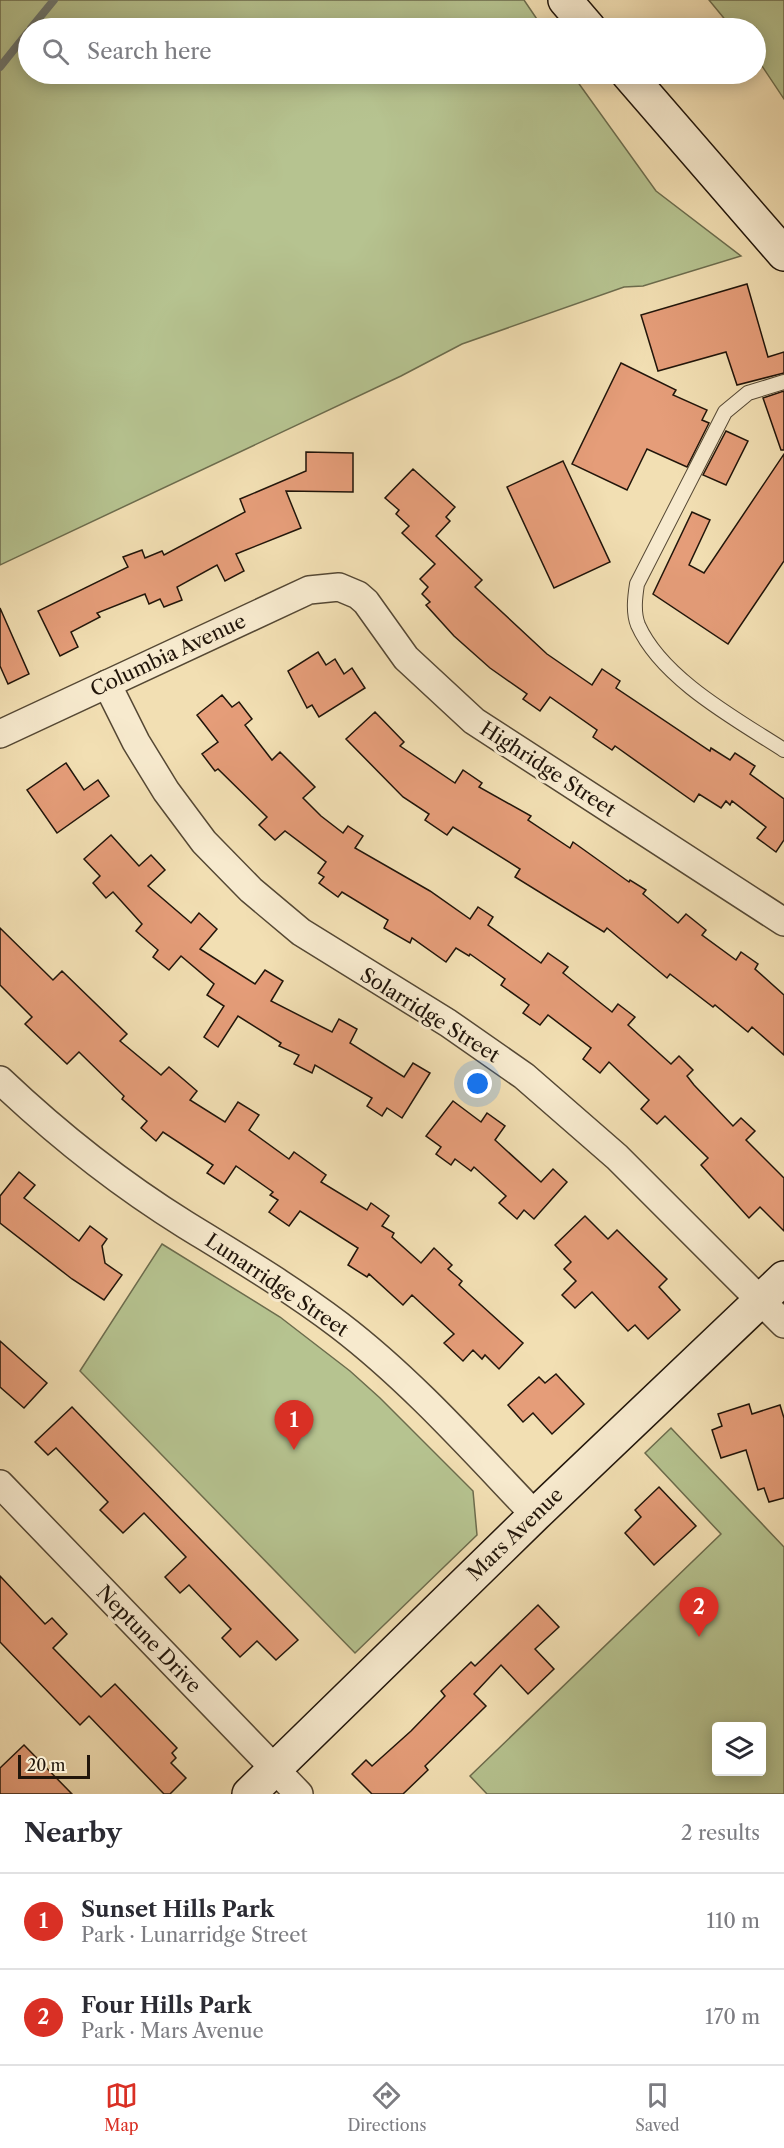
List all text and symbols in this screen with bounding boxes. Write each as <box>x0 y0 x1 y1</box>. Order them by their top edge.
search box <box>18 18 766 84</box>
icon: search <box>39 35 72 68</box>
text: Search here <box>87 38 212 65</box>
street label: Columbia Avenue <box>87 608 249 702</box>
street label: Highridge Street <box>476 716 620 822</box>
street label: Solarridge Street <box>356 963 504 1067</box>
your location <box>463 1069 492 1098</box>
street label: Lunarridge Street <box>201 1228 353 1342</box>
pin: 1 <box>274 1400 314 1450</box>
street label: Mars Avenue <box>462 1483 568 1585</box>
street label: Neptune Drive <box>92 1580 206 1698</box>
pin: 2 <box>680 1588 718 1637</box>
map controls <box>712 1722 766 1776</box>
button: layers <box>712 1722 766 1776</box>
scale bar <box>18 1752 90 1780</box>
text: 20 m <box>27 1755 66 1775</box>
text: Nearby <box>24 1817 122 1849</box>
text: 2 results <box>681 1821 760 1845</box>
text: Sunset Hills Park <box>81 1896 274 1923</box>
text: 1 <box>39 1909 48 1933</box>
text: 110 m <box>707 1909 760 1933</box>
text: Park · Lunarridge Street <box>81 1923 308 1947</box>
text: Four Hills Park <box>81 1992 251 2019</box>
text: 2 <box>38 2005 49 2029</box>
text: 170 m <box>705 2005 760 2029</box>
text: Park · Mars Avenue <box>81 2019 264 2043</box>
tab: Map <box>104 2079 139 2135</box>
tab: Directions <box>347 2079 426 2135</box>
tab: Saved <box>635 2079 680 2135</box>

